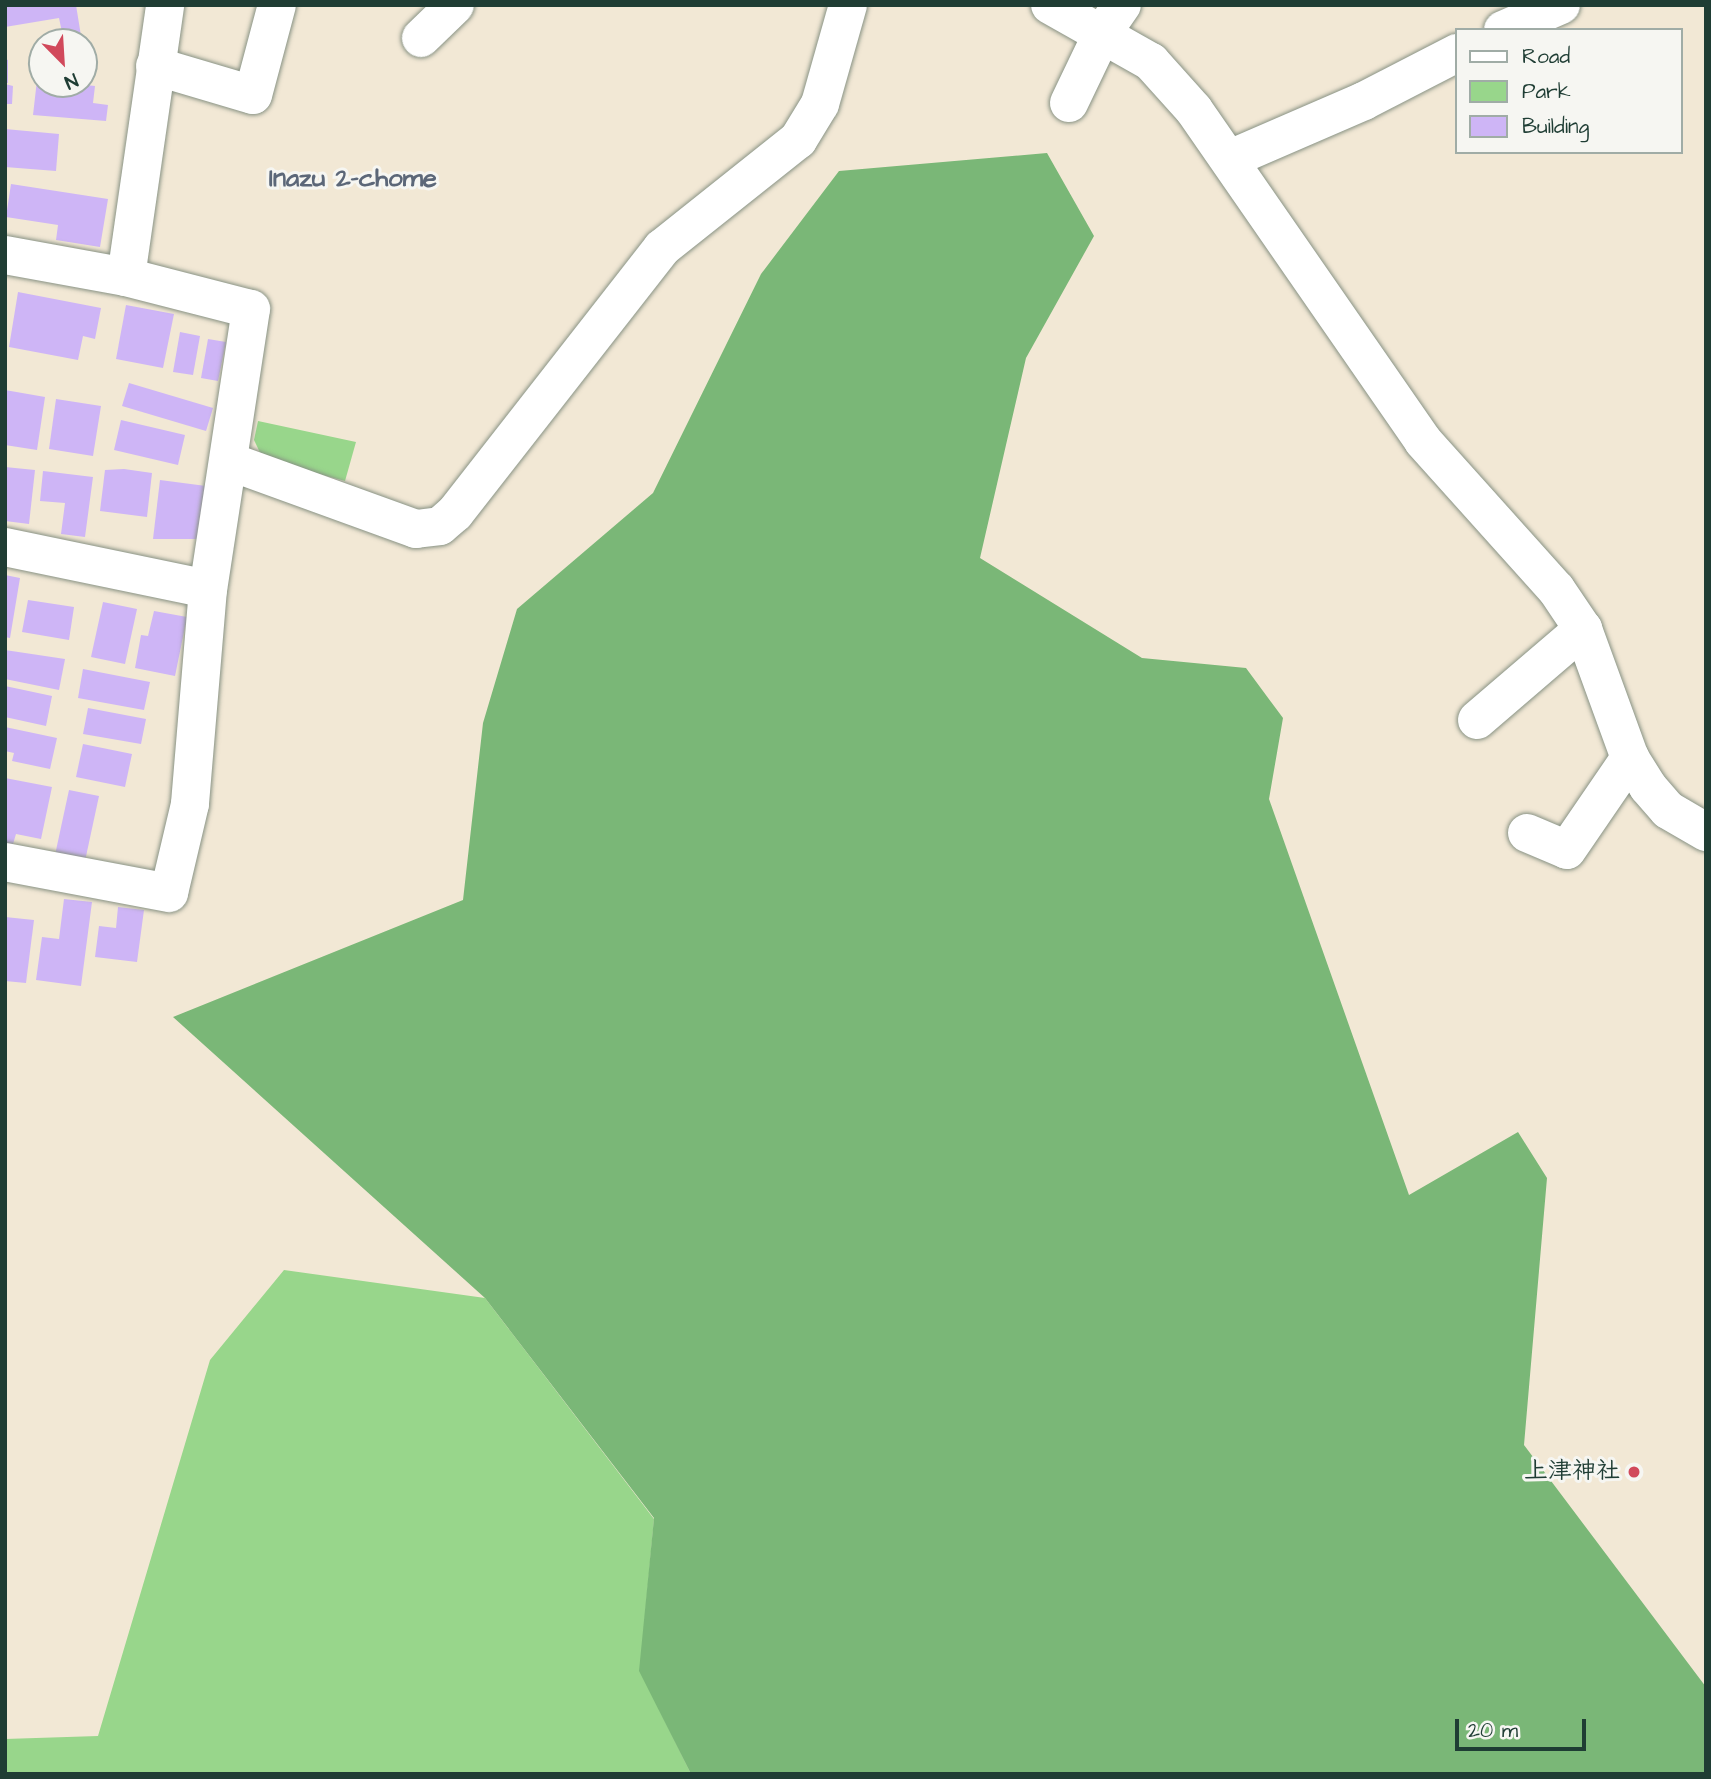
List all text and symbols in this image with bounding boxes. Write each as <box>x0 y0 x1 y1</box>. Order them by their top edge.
north arrow <box>28 28 98 98</box>
legend <box>1456 28 1683 154</box>
text: Road <box>1522 42 1570 71</box>
text: N <box>60 66 82 96</box>
text: Park <box>1522 77 1571 106</box>
text: Building <box>1522 112 1589 141</box>
district label: Inazu 2-chome <box>269 163 437 195</box>
place label: 上津神社 <box>1524 1458 1620 1486</box>
marker: 上津神社 <box>1626 1464 1642 1480</box>
scale bar <box>1459 1706 1590 1750</box>
text: 20 m <box>1468 1716 1518 1745</box>

